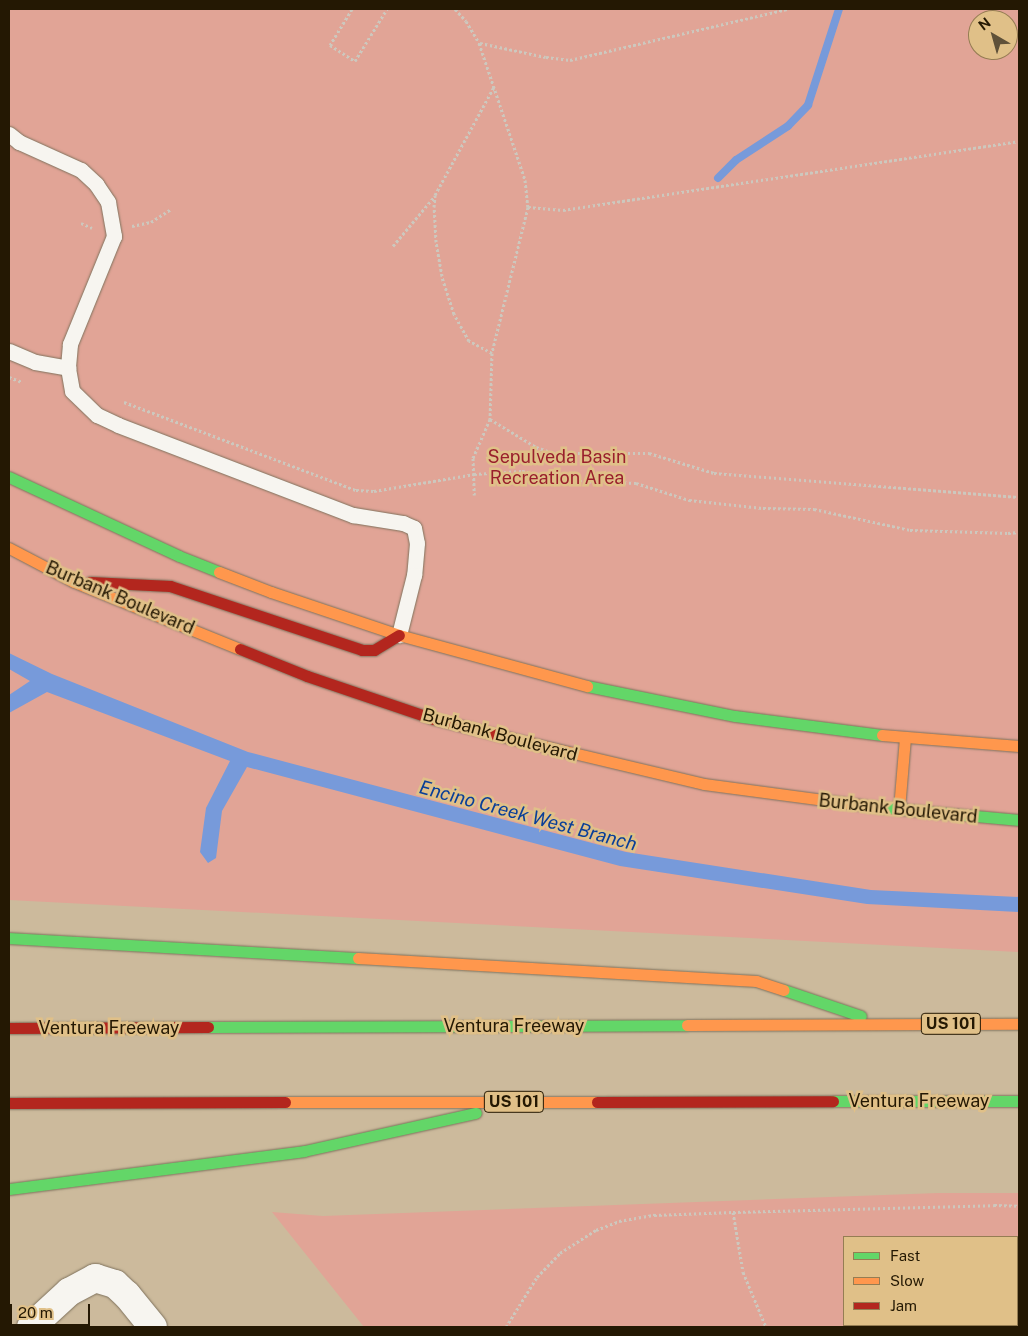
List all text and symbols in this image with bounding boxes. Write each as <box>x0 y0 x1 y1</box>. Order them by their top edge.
north arrow <box>968 10 1018 60</box>
text: N <box>975 14 994 34</box>
park label: Sepulveda Basin Recreation Area <box>488 447 626 489</box>
street label: Burbank Boulevard <box>42 557 198 639</box>
street label: Burbank Boulevard <box>420 704 580 766</box>
water label: Encino Creek West Branch <box>416 776 640 856</box>
street label: Burbank Boulevard <box>818 790 978 828</box>
road number: US 101 <box>920 1011 982 1038</box>
street label: Ventura Freeway <box>444 1015 584 1037</box>
street label: Ventura Freeway <box>39 1017 179 1039</box>
road number: US 101 <box>483 1088 545 1116</box>
street label: Ventura Freeway <box>849 1090 989 1112</box>
legend <box>843 1236 1018 1326</box>
text: Fast <box>890 1247 920 1264</box>
text: Slow <box>890 1272 924 1289</box>
scale bar <box>12 1294 92 1326</box>
text: Jam <box>890 1297 917 1314</box>
text: 20 m <box>18 1304 53 1321</box>

